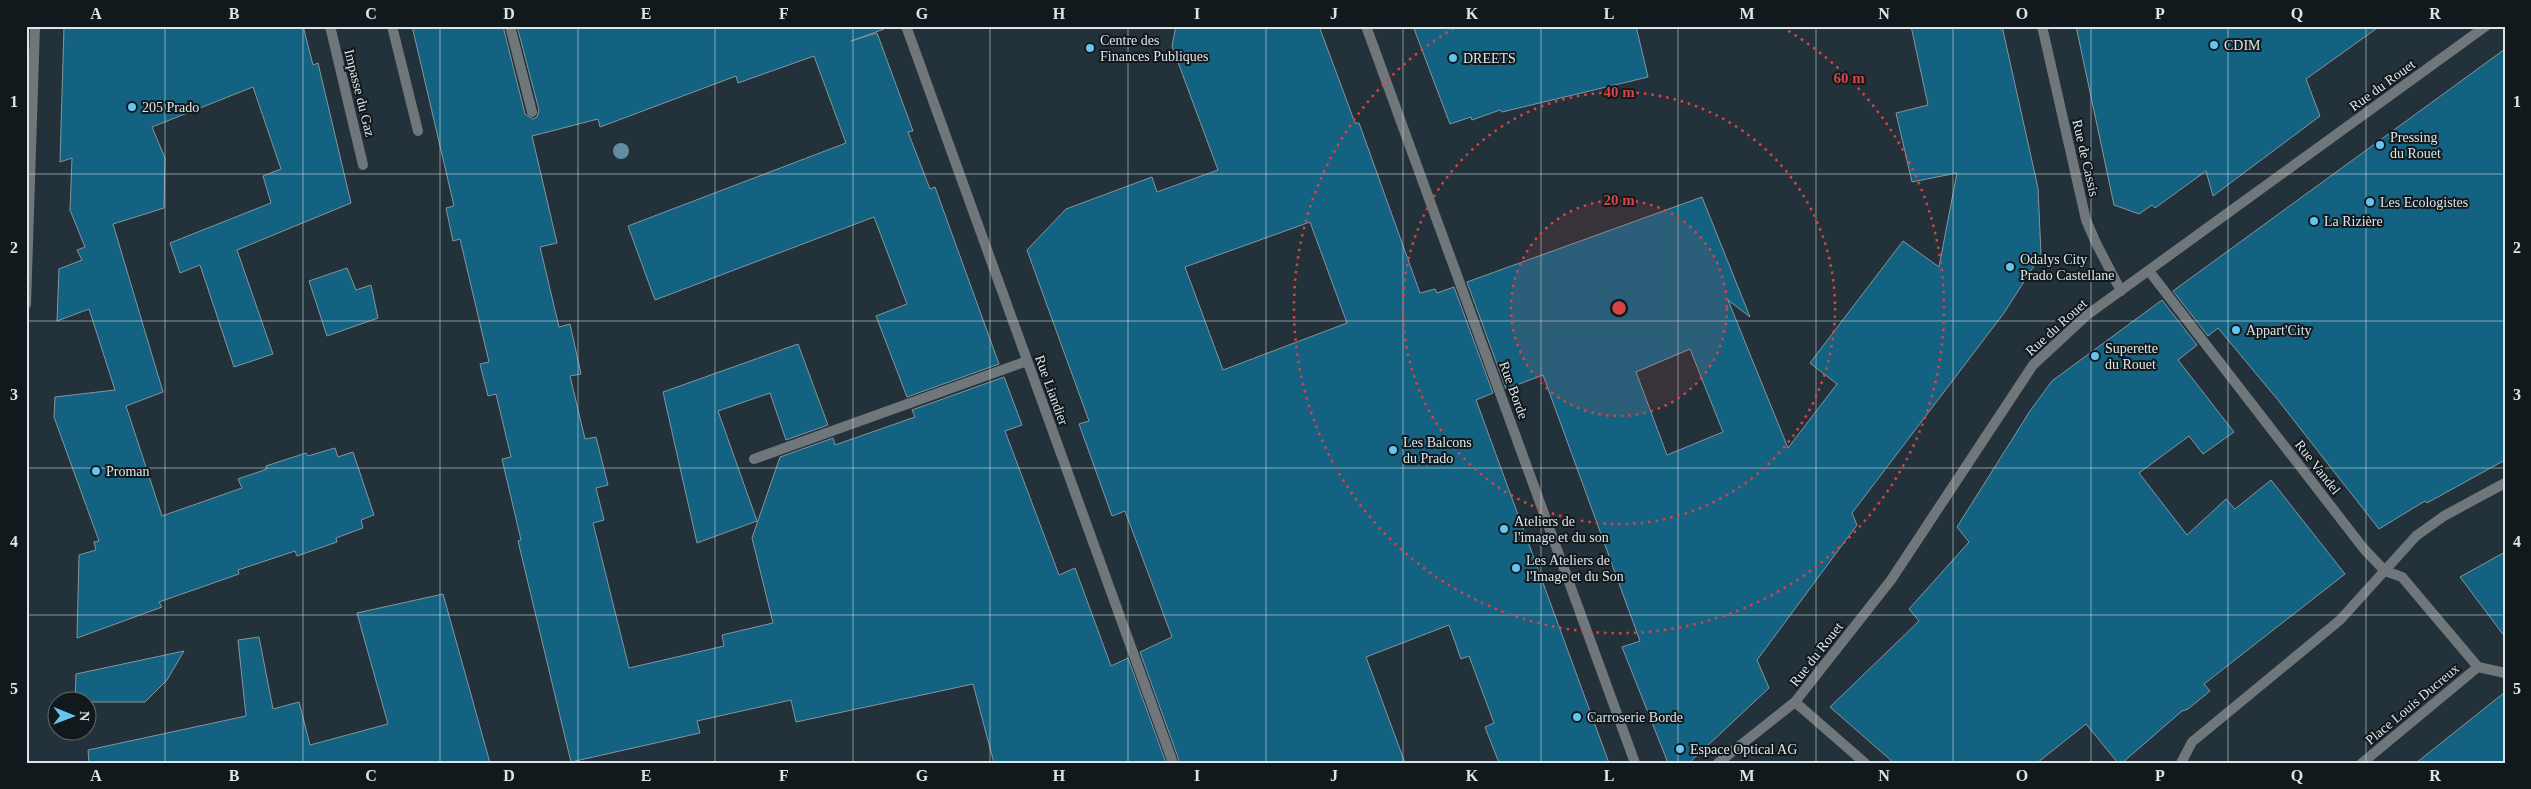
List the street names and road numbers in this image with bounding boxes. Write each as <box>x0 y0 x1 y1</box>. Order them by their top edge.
street label: Impasse du Gaz <box>341 48 378 138</box>
street label: Rue du Rouet <box>2347 57 2418 114</box>
street label: Rue de Cassis <box>2069 118 2102 198</box>
street label: Rue du Rouet <box>2023 296 2090 359</box>
street label: Rue Liandier <box>1032 353 1071 428</box>
street label: Rue Borde <box>1496 359 1531 421</box>
street label: Rue Vandel <box>2292 437 2343 497</box>
street label: Rue du Rouet <box>1787 619 1846 689</box>
street label: Place Louis Ducreux <box>2363 661 2462 748</box>

